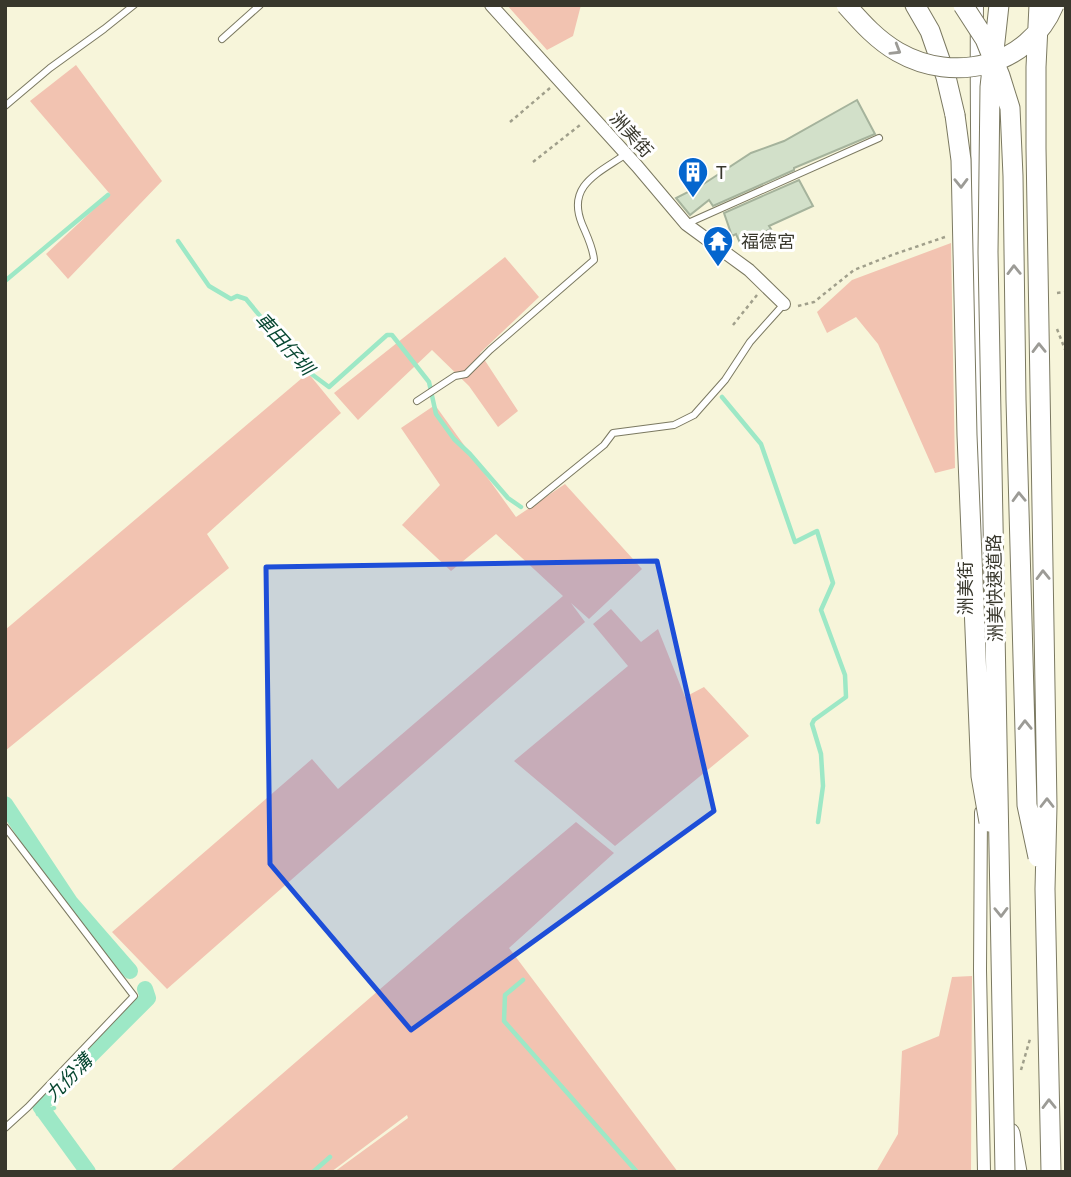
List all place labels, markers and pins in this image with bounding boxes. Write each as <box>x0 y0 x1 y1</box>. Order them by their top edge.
building icon: T <box>676 155 710 199</box>
place label: T <box>716 161 727 183</box>
temple icon: 福德宮 <box>701 224 735 268</box>
place label: 福德宮 <box>741 230 795 252</box>

